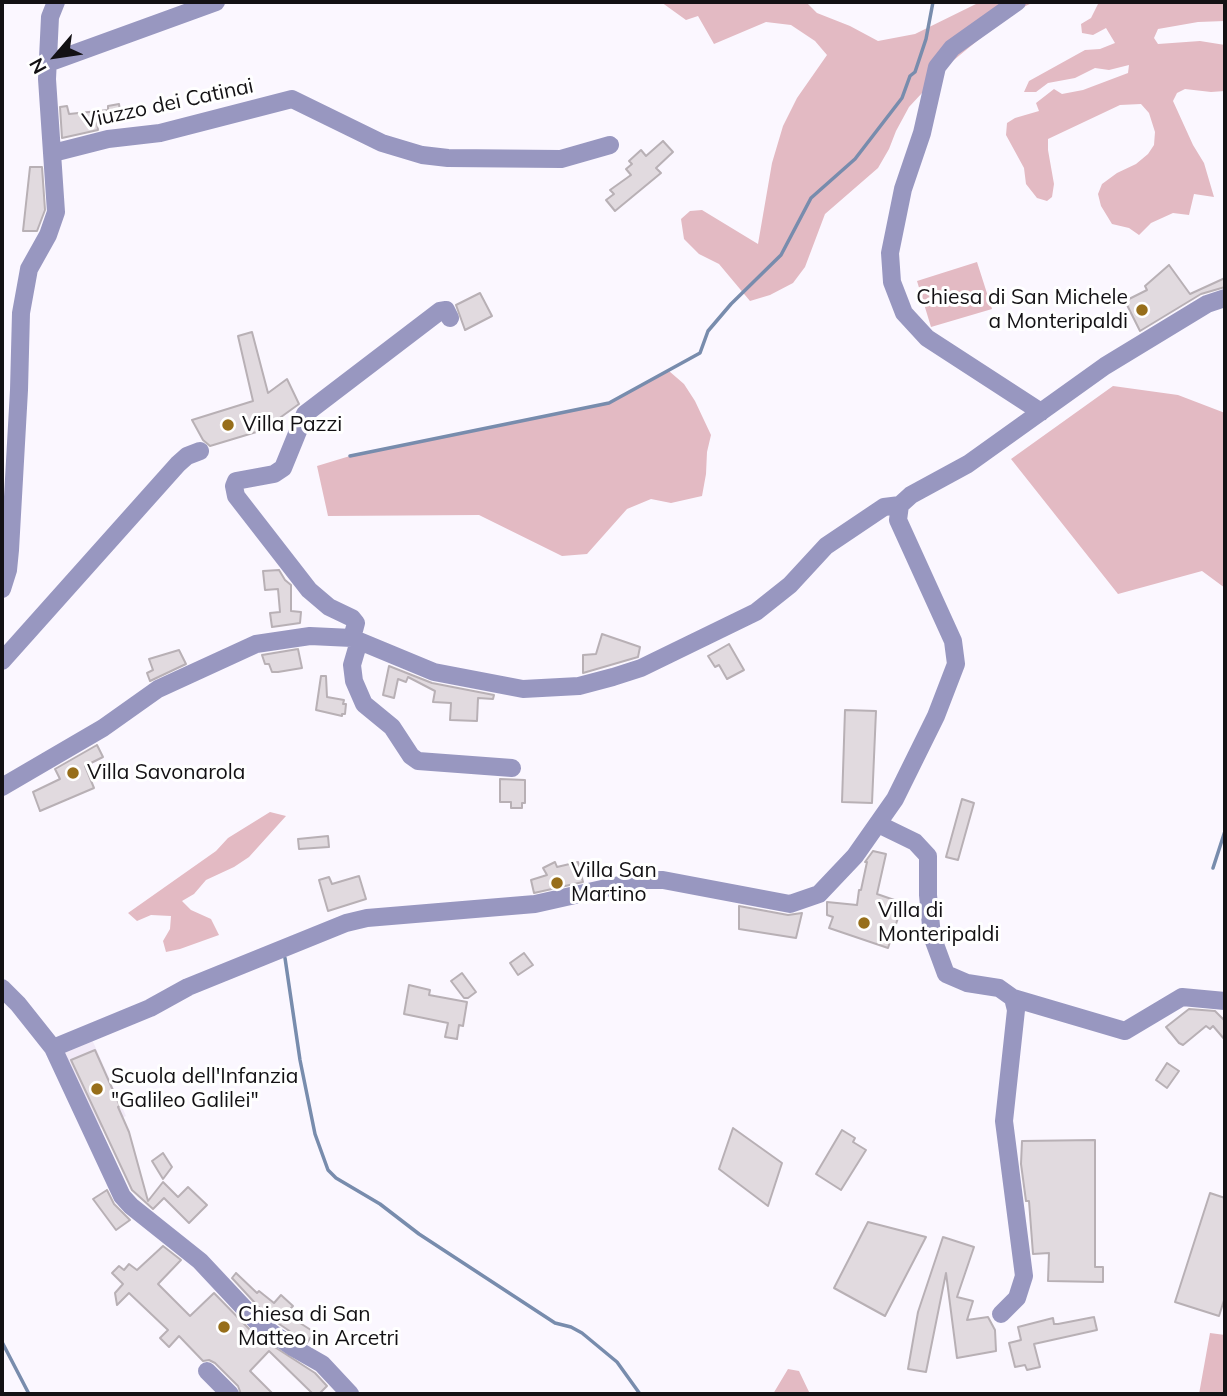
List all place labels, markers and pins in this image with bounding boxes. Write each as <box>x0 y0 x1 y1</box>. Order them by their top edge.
place label: Chiesa di San Michele a Monteripaldi <box>916 285 1128 335</box>
marker: Chiesa di San Michele a Monteripaldi <box>1134 302 1150 318</box>
place label: Villa Pazzi <box>242 412 342 438</box>
marker: Villa Pazzi <box>220 417 236 433</box>
place label: Villa Savonarola <box>87 760 245 786</box>
marker: Villa Savonarola <box>65 765 81 781</box>
place label: Villa San Martino <box>571 858 657 908</box>
marker: Villa San Martino <box>549 875 565 891</box>
place label: Villa di Monteripaldi <box>878 898 999 948</box>
marker: Villa di Monteripaldi <box>856 915 872 931</box>
place label: Scuola dell'Infanzia "Galileo Galilei" <box>111 1064 298 1114</box>
marker: Scuola dell'Infanzia "Galileo Galilei" <box>89 1081 105 1097</box>
place label: Chiesa di San Matteo in Arcetri <box>238 1302 399 1352</box>
marker: Chiesa di San Matteo in Arcetri <box>216 1319 232 1335</box>

